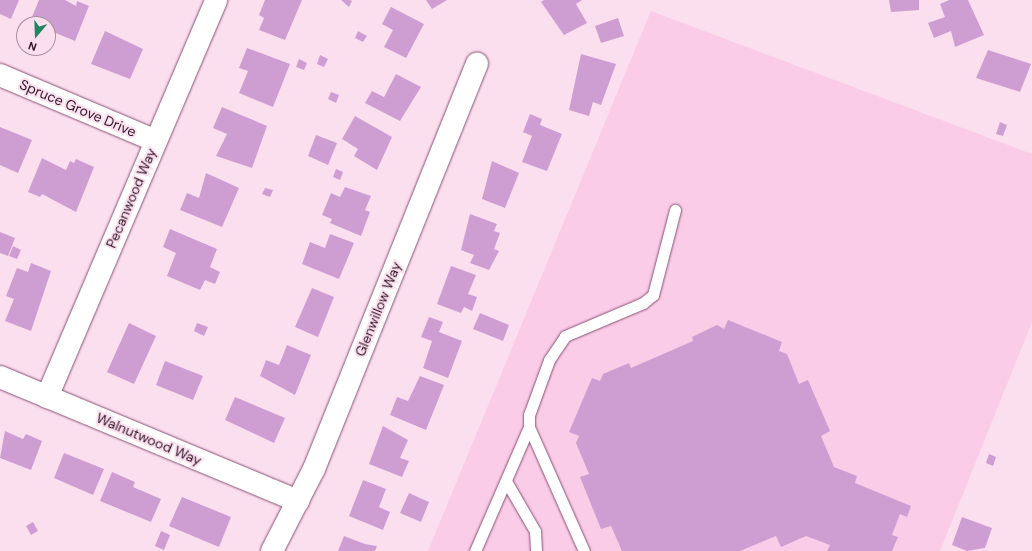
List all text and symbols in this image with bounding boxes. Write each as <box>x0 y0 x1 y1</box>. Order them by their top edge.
north arrow <box>16 16 56 56</box>
text: N <box>26 38 38 54</box>
street label: Spruce Grove Drive <box>17 76 139 140</box>
street label: Pecanwood Way <box>102 146 160 250</box>
street label: Glenwillow Way <box>351 259 405 359</box>
street label: Walnutwood Way <box>94 409 204 469</box>

